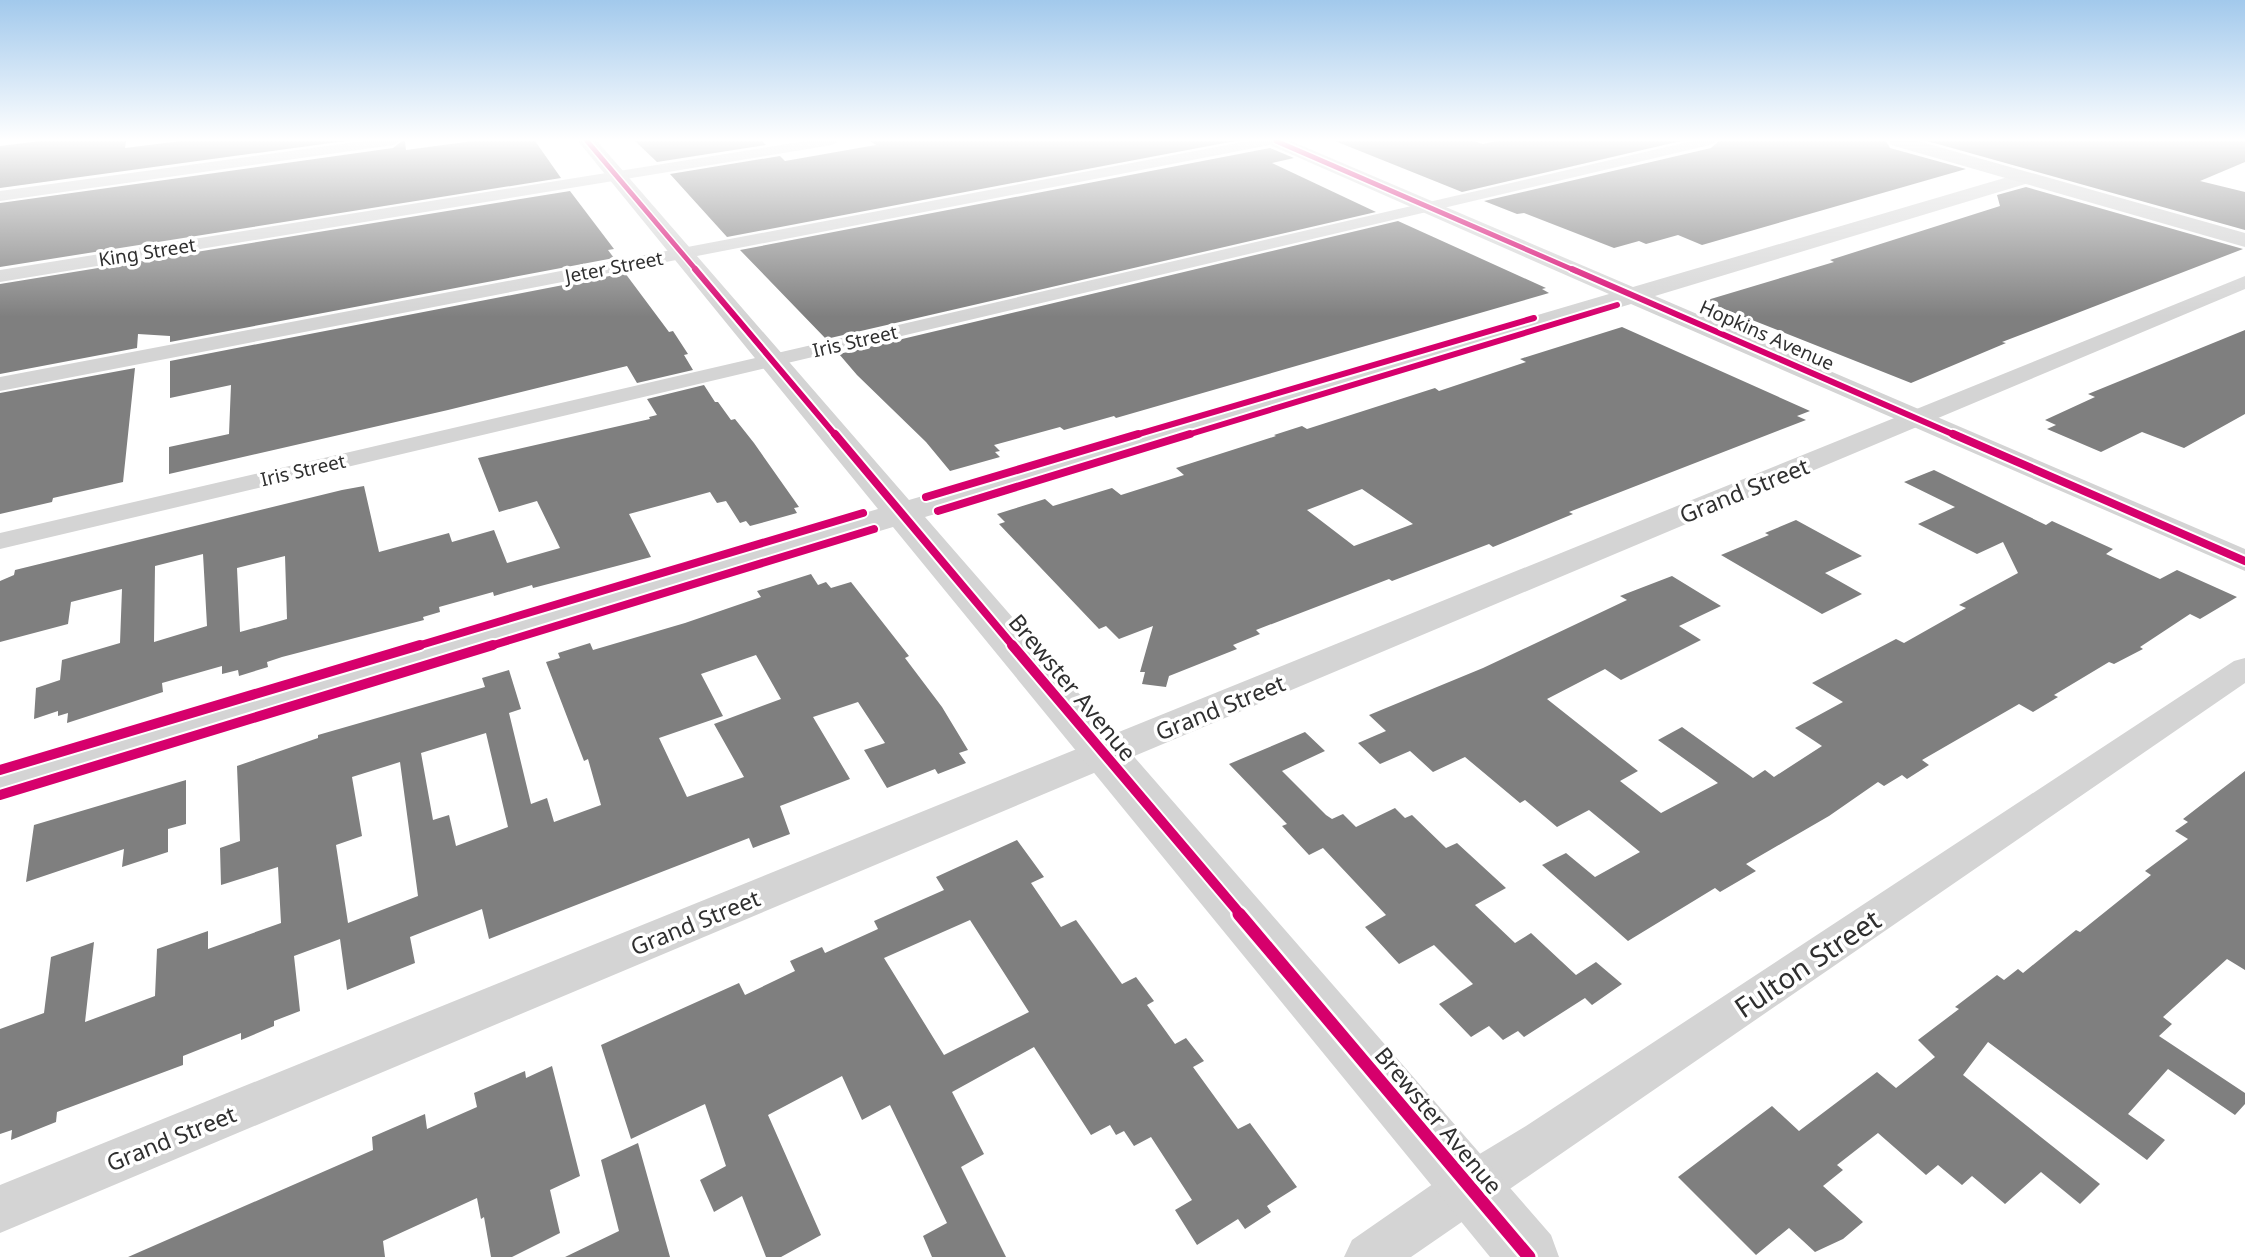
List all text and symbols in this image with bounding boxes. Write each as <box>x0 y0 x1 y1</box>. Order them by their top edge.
street label: King Street <box>97 231 198 273</box>
street label: Jeter Street <box>561 245 665 290</box>
street label: Hopkins Avenue <box>1696 294 1838 376</box>
street label: Iris Street <box>810 319 900 363</box>
street label: Iris Street <box>258 448 348 492</box>
street label: Grand Street <box>1674 449 1814 531</box>
street label: Brewster Avenue <box>1002 607 1144 767</box>
street label: Grand Street <box>1150 666 1290 748</box>
street label: Grand Street <box>625 881 765 963</box>
street label: Fulton Street <box>1726 900 1888 1026</box>
street label: Brewster Avenue <box>1368 1040 1510 1200</box>
street label: Grand Street <box>101 1097 241 1179</box>

